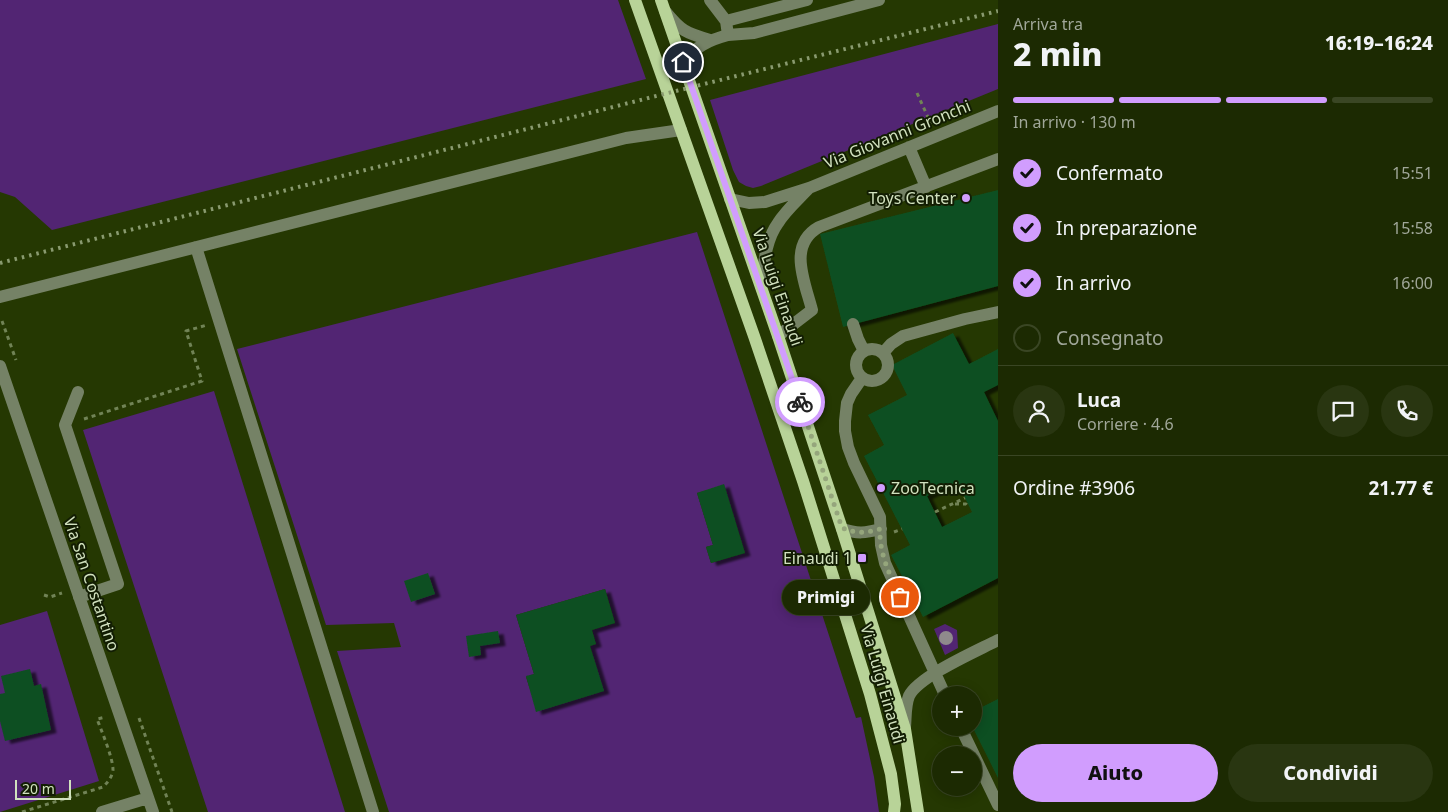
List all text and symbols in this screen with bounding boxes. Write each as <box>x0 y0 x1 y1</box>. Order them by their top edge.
text: Arriva tra <box>1013 13 1083 35</box>
text: 16:19–16:24 <box>1325 30 1433 56</box>
text: 2 min <box>1013 32 1102 75</box>
pin <box>662 41 704 83</box>
icon: home <box>669 48 697 76</box>
street label: Via Giovanni Gronchi <box>820 95 974 173</box>
text: In arrivo · 130 m <box>1013 111 1136 133</box>
icon: check <box>1013 159 1041 187</box>
text: Confermato <box>1056 160 1163 186</box>
text: 15:51 <box>1392 162 1433 184</box>
place label: Toys Center <box>868 187 956 209</box>
marker: Toys Center <box>960 192 972 204</box>
icon: check <box>1013 214 1041 242</box>
text: In preparazione <box>1056 215 1197 241</box>
text: 15:58 <box>1392 217 1433 239</box>
street label: Via Luigi Einaudi <box>748 225 808 349</box>
icon: check <box>1013 269 1041 297</box>
text: In arrivo <box>1056 270 1132 296</box>
text: 16:00 <box>1392 272 1433 294</box>
text: Consegnato <box>1056 325 1164 351</box>
courier <box>775 377 825 427</box>
button: person <box>1013 385 1065 437</box>
button: chat <box>1317 385 1369 437</box>
button: phone <box>1381 385 1433 437</box>
text: Luca <box>1077 387 1121 413</box>
icon: bike <box>786 388 814 416</box>
text: Corriere · 4.6 <box>1077 413 1174 435</box>
text: Ordine #3906 <box>1013 475 1135 501</box>
text: 21.77 € <box>1368 475 1433 501</box>
place label: ZooTecnica <box>891 477 975 499</box>
marker: ZooTecnica <box>875 482 887 494</box>
street label: Via San Costantino <box>59 514 125 654</box>
place label: Einaudi 1 <box>783 547 852 569</box>
marker: Einaudi 1 <box>856 552 868 564</box>
pin <box>879 576 921 618</box>
callout: Primigi <box>782 580 870 614</box>
icon: bag <box>886 583 914 611</box>
text: Primigi <box>797 586 855 608</box>
street label: Via Luigi Einaudi <box>855 622 911 746</box>
map controls <box>932 686 982 796</box>
button: + <box>932 686 982 736</box>
button: Aiuto <box>1013 744 1218 802</box>
button: Condividi <box>1228 744 1433 802</box>
button: − <box>932 746 982 796</box>
scale bar <box>15 777 71 800</box>
text: 20 m <box>22 779 55 798</box>

